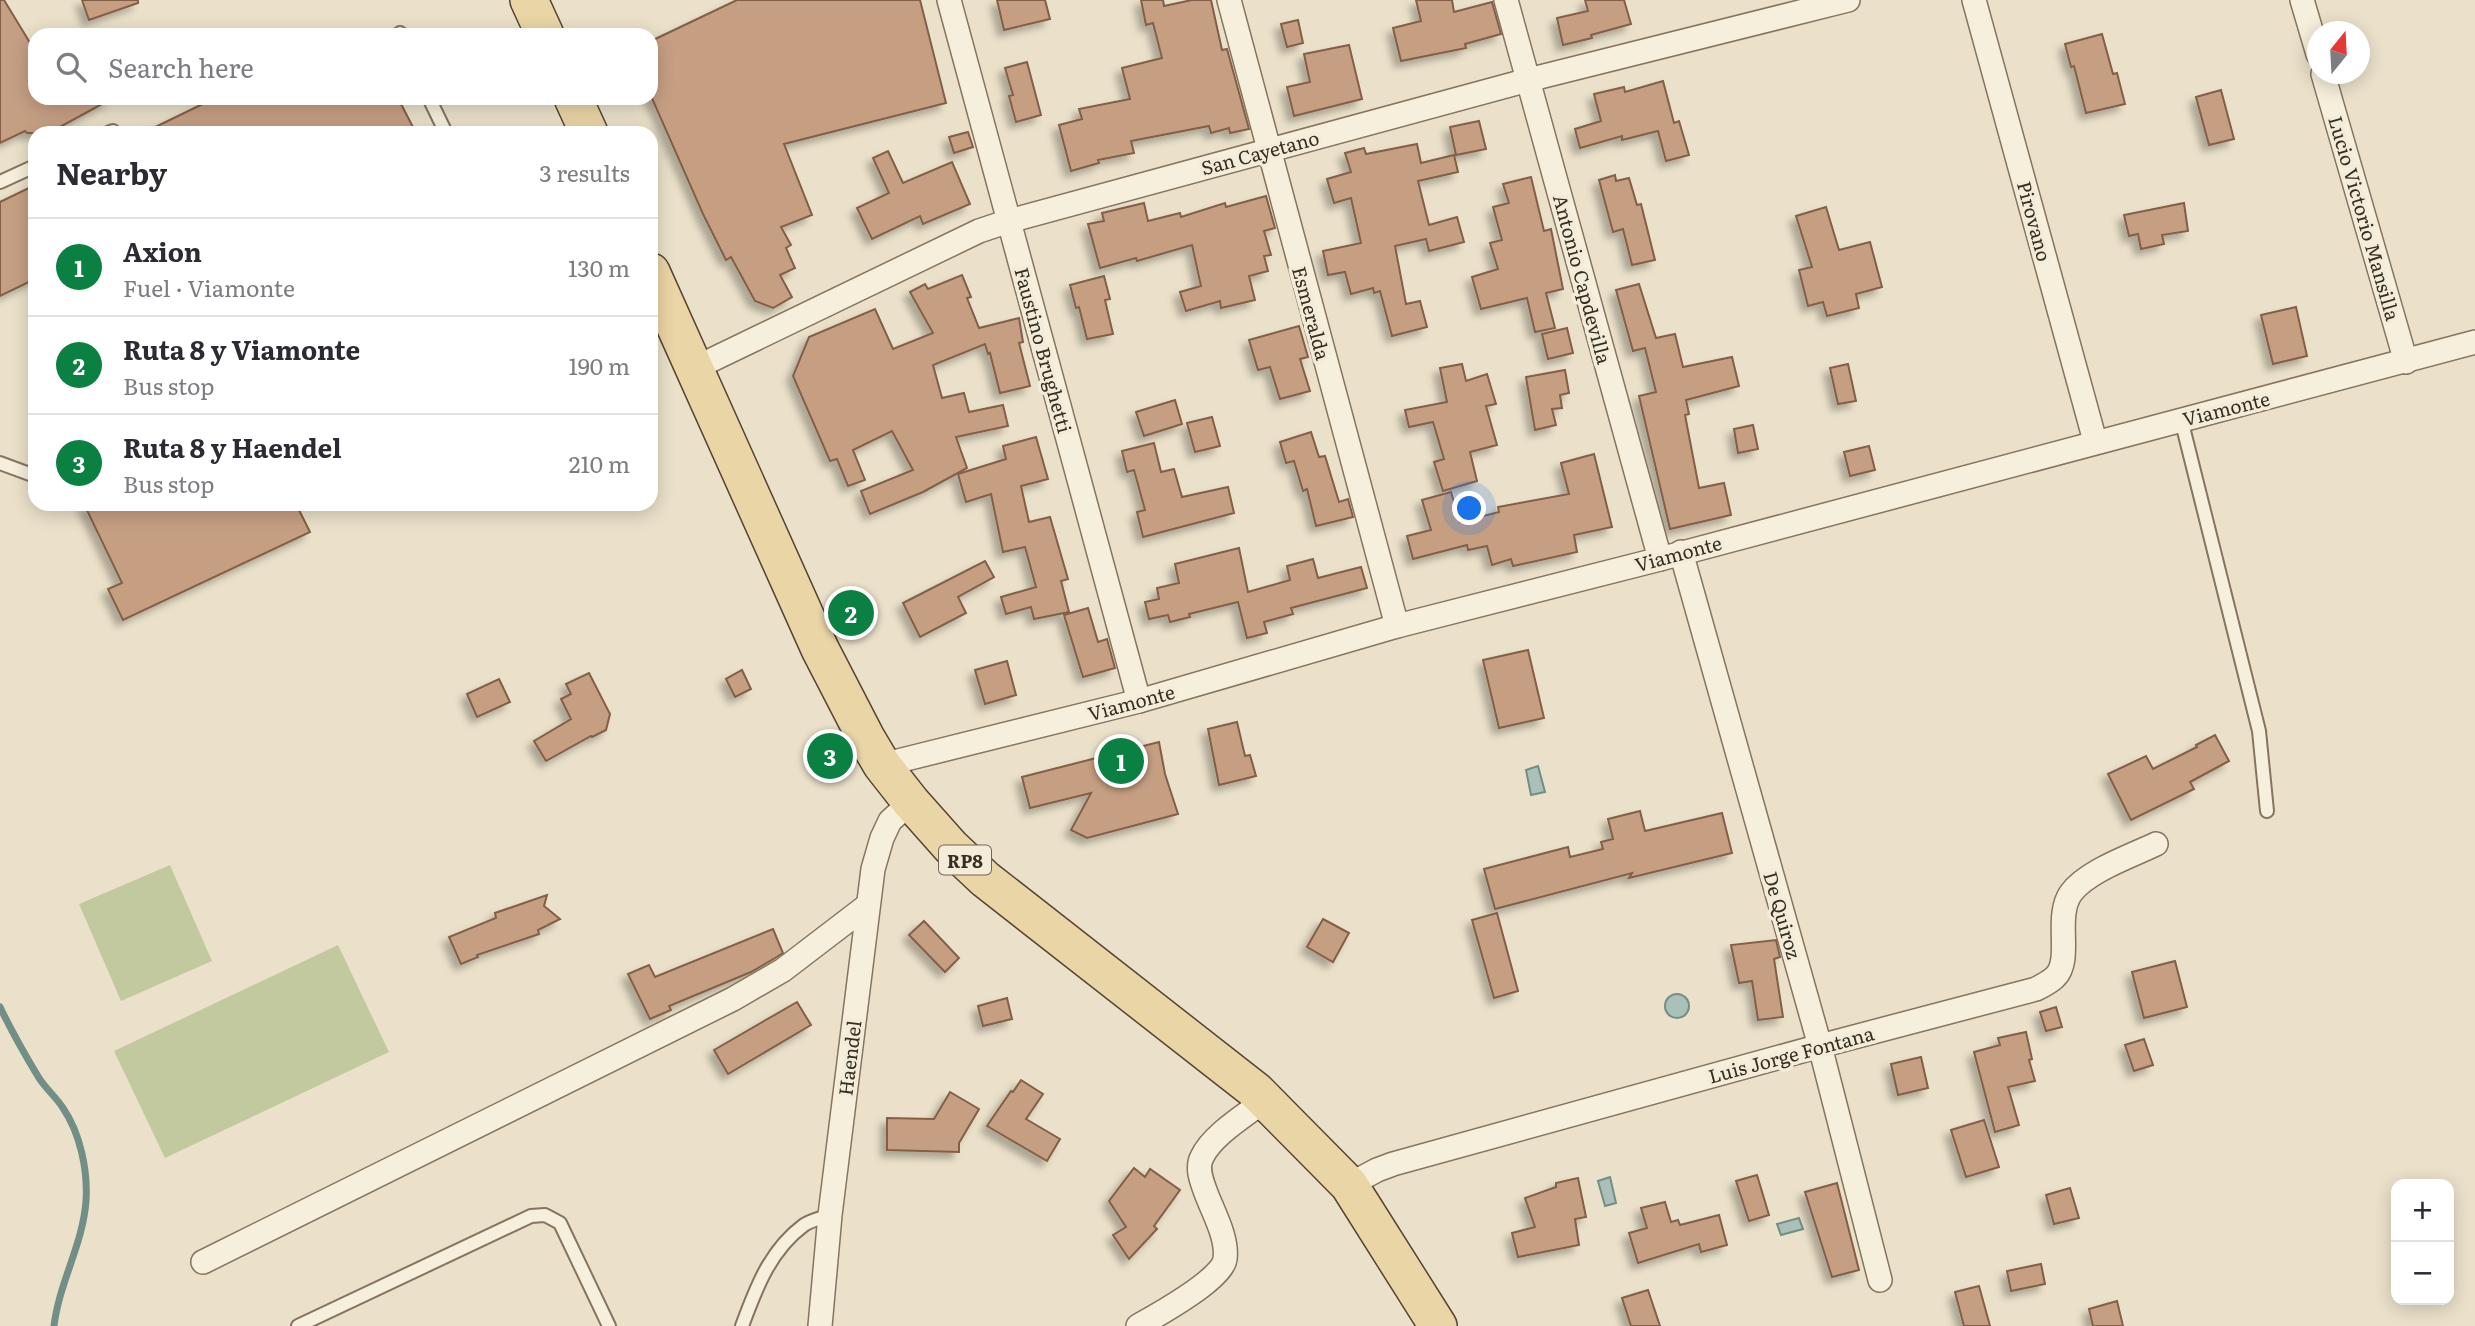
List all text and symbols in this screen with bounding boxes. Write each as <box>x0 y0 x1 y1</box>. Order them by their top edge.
north arrow <box>2307 21 2370 84</box>
search box <box>28 28 658 105</box>
text: Search here <box>108 47 254 86</box>
icon: search <box>52 48 90 86</box>
street label: Lucio Victorio Mansilla <box>2322 112 2408 324</box>
street label: San Cayetano <box>1198 123 1322 181</box>
text: Nearby <box>56 150 167 194</box>
text: 3 results <box>539 155 630 189</box>
street label: Pirovano <box>2011 178 2059 264</box>
street label: Antonio Capdevilla <box>1547 191 1619 368</box>
text: Axion <box>123 231 202 270</box>
text: 1 <box>74 250 84 284</box>
text: 130 m <box>568 250 630 284</box>
street label: Esmeralda <box>1286 263 1338 364</box>
street label: Faustino Brughetti <box>1008 264 1080 436</box>
text: Fuel · Viamonte <box>123 270 295 304</box>
text: Ruta 8 y Viamonte <box>123 329 360 368</box>
text: 2 <box>73 348 85 382</box>
text: 190 m <box>568 348 630 382</box>
text: Bus stop <box>123 368 215 402</box>
street label: Viamonte <box>2180 384 2273 432</box>
text: Ruta 8 y Haendel <box>123 427 342 466</box>
text: 3 <box>73 446 85 480</box>
text: 210 m <box>569 446 630 480</box>
text: Bus stop <box>123 466 215 500</box>
your location <box>1452 491 1486 525</box>
street label: Viamonte <box>1631 528 1725 578</box>
pin: 2 <box>828 587 874 639</box>
street label: Viamonte <box>1084 677 1178 727</box>
pin: 3 <box>807 730 853 782</box>
pin: 1 <box>1098 735 1144 787</box>
road number: RP8 <box>939 846 991 874</box>
street label: De Quiroz <box>1757 868 1809 962</box>
street label: Luis Jorge Fontana <box>1705 1018 1878 1090</box>
street label: Haendel <box>830 1019 868 1097</box>
map controls <box>2391 1179 2454 1305</box>
button: + <box>2391 1179 2454 1242</box>
button: − <box>2391 1242 2454 1305</box>

